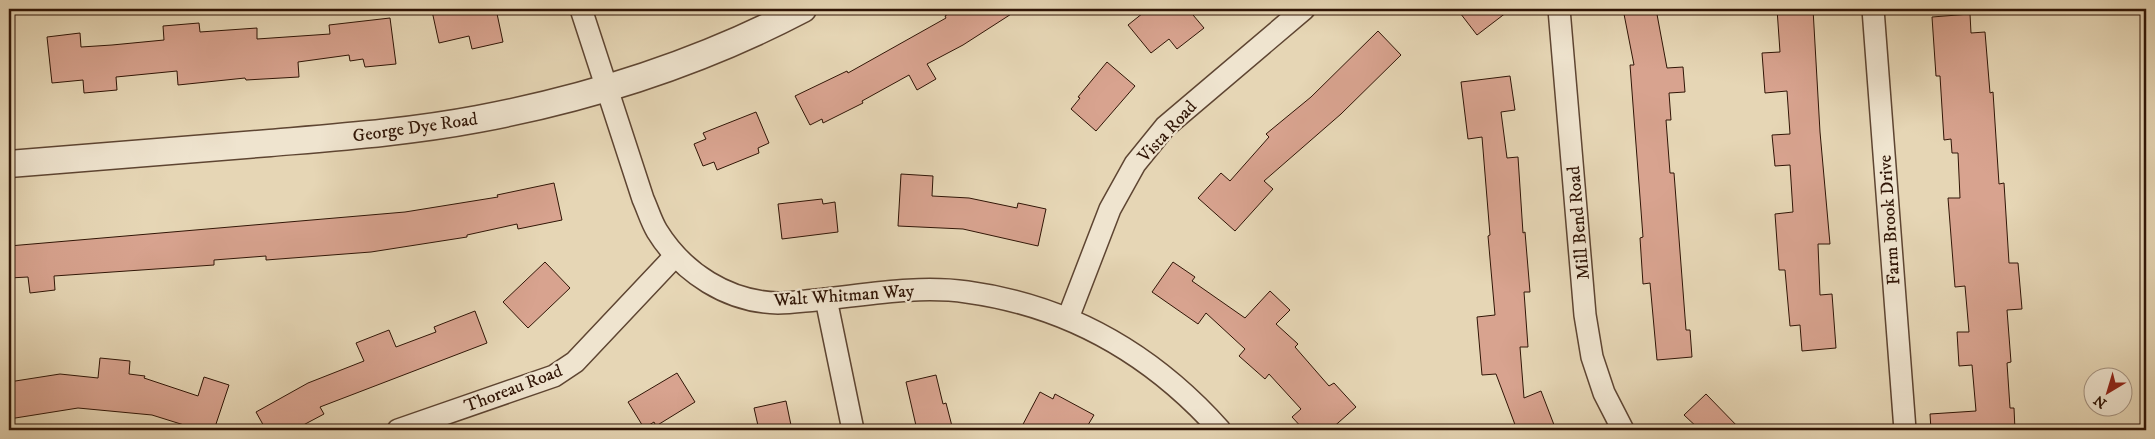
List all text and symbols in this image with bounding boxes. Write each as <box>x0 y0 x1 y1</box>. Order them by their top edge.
street label: Vista Road <box>1133 96 1202 168</box>
street label: George Dye Road <box>351 108 479 148</box>
street label: Farm Brook Drive <box>1874 154 1906 286</box>
street label: Mill Bend Road <box>1563 165 1595 281</box>
street label: Walt Whitman Way <box>772 280 915 312</box>
street label: Thoreau Road <box>461 360 566 418</box>
north arrow <box>2082 366 2132 416</box>
text: N <box>2090 391 2111 412</box>

